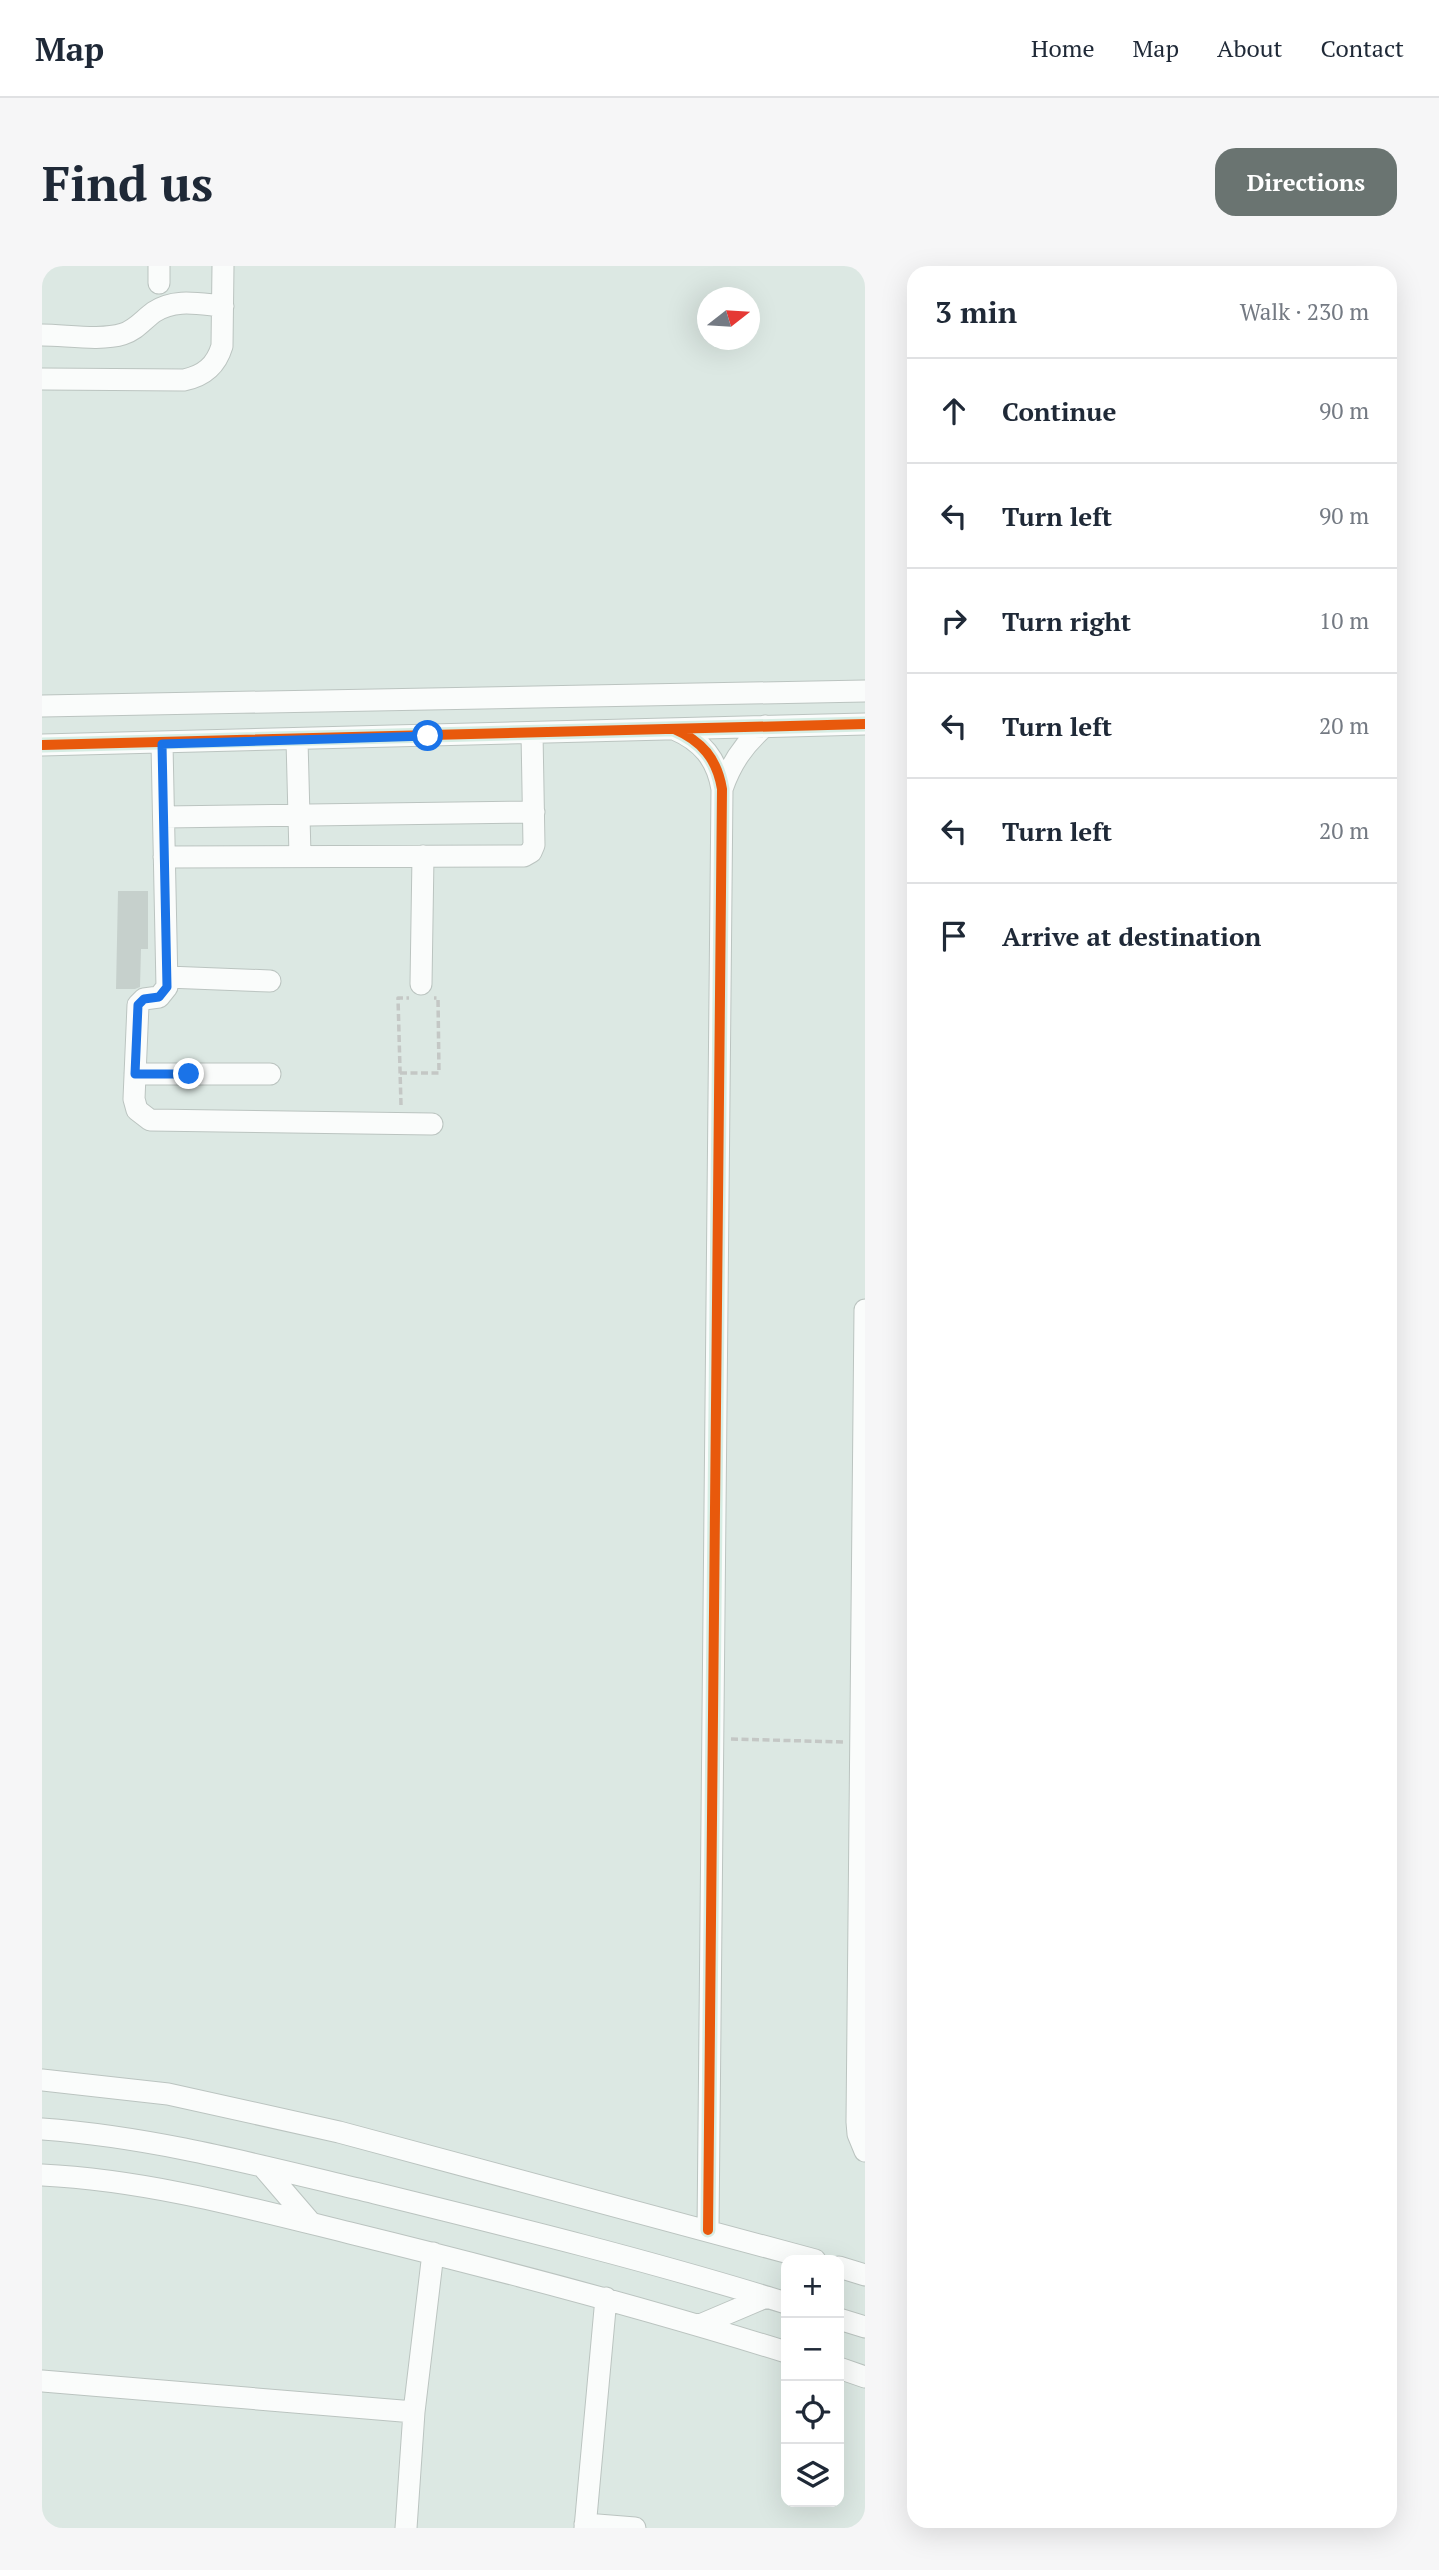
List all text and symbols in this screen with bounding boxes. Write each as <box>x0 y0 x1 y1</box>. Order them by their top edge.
text: Map <box>35 27 104 70</box>
text: Home <box>1031 32 1095 64</box>
text: Map <box>1133 32 1179 64</box>
text: About <box>1217 32 1283 64</box>
text: Contact <box>1321 32 1404 64</box>
button: Directions <box>1215 148 1397 216</box>
text: Find us <box>42 150 213 215</box>
north arrow <box>697 287 760 350</box>
text: 3 min <box>935 292 1017 332</box>
text: Walk · 230 m <box>1240 296 1369 327</box>
icon: ahead <box>935 392 973 430</box>
text: Continue <box>1002 394 1116 428</box>
text: 90 m <box>1319 395 1369 426</box>
icon: left <box>935 497 973 535</box>
text: Turn left <box>1002 499 1112 533</box>
text: 90 m <box>1319 500 1369 531</box>
icon: right <box>935 602 973 640</box>
text: Turn right <box>1002 604 1131 638</box>
text: 10 m <box>1319 605 1369 636</box>
icon: left <box>935 707 973 745</box>
text: Turn left <box>1002 709 1112 743</box>
text: 20 m <box>1319 710 1369 741</box>
route start <box>412 720 443 751</box>
icon: left <box>935 812 973 850</box>
text: Turn left <box>1002 814 1112 848</box>
text: 20 m <box>1319 815 1369 846</box>
icon: arrive <box>935 917 973 955</box>
text: Arrive at destination <box>1002 919 1261 953</box>
route end <box>173 1058 204 1089</box>
map controls <box>781 2255 844 2507</box>
button: + <box>781 2255 844 2318</box>
button: − <box>781 2318 844 2381</box>
button: locate <box>781 2381 844 2444</box>
button: layers <box>781 2444 844 2507</box>

